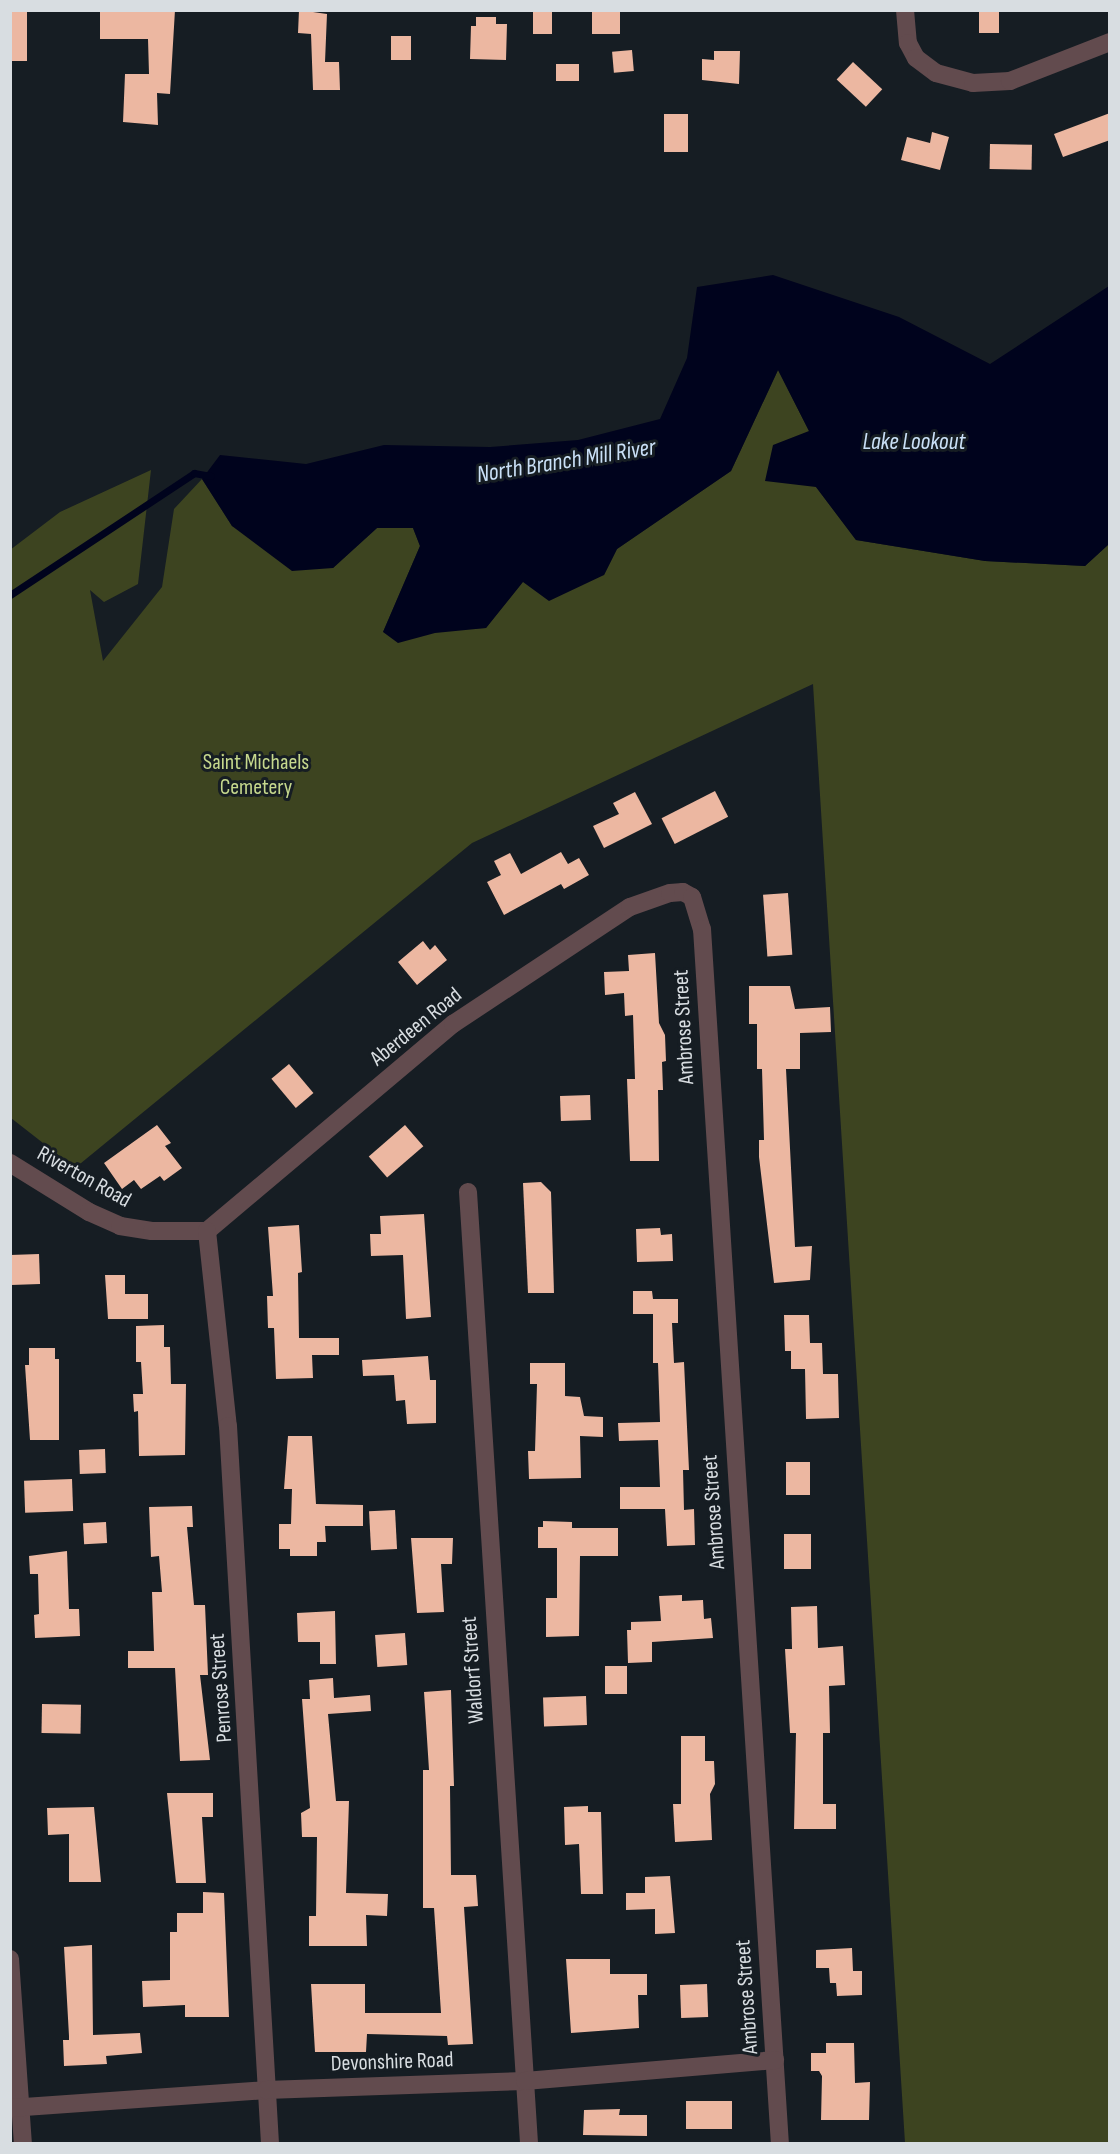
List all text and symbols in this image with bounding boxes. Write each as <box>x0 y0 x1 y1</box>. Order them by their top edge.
water label: Lake Lookout <box>862 428 966 456</box>
water label: North Branch Mill River <box>475 433 657 489</box>
park label: Saint Michaels Cemetery <box>203 749 309 800</box>
street label: Ambrose Street <box>668 969 700 1085</box>
street label: Aberdeen Road <box>365 982 467 1072</box>
street label: Riverton Road <box>32 1140 136 1214</box>
street label: Ambrose Street <box>697 1454 731 1570</box>
street label: Waldorf Street <box>456 1615 490 1725</box>
street label: Penrose Street <box>204 1633 238 1743</box>
street label: Ambrose Street <box>730 1939 764 2055</box>
street label: Devonshire Road <box>330 2047 454 2077</box>

